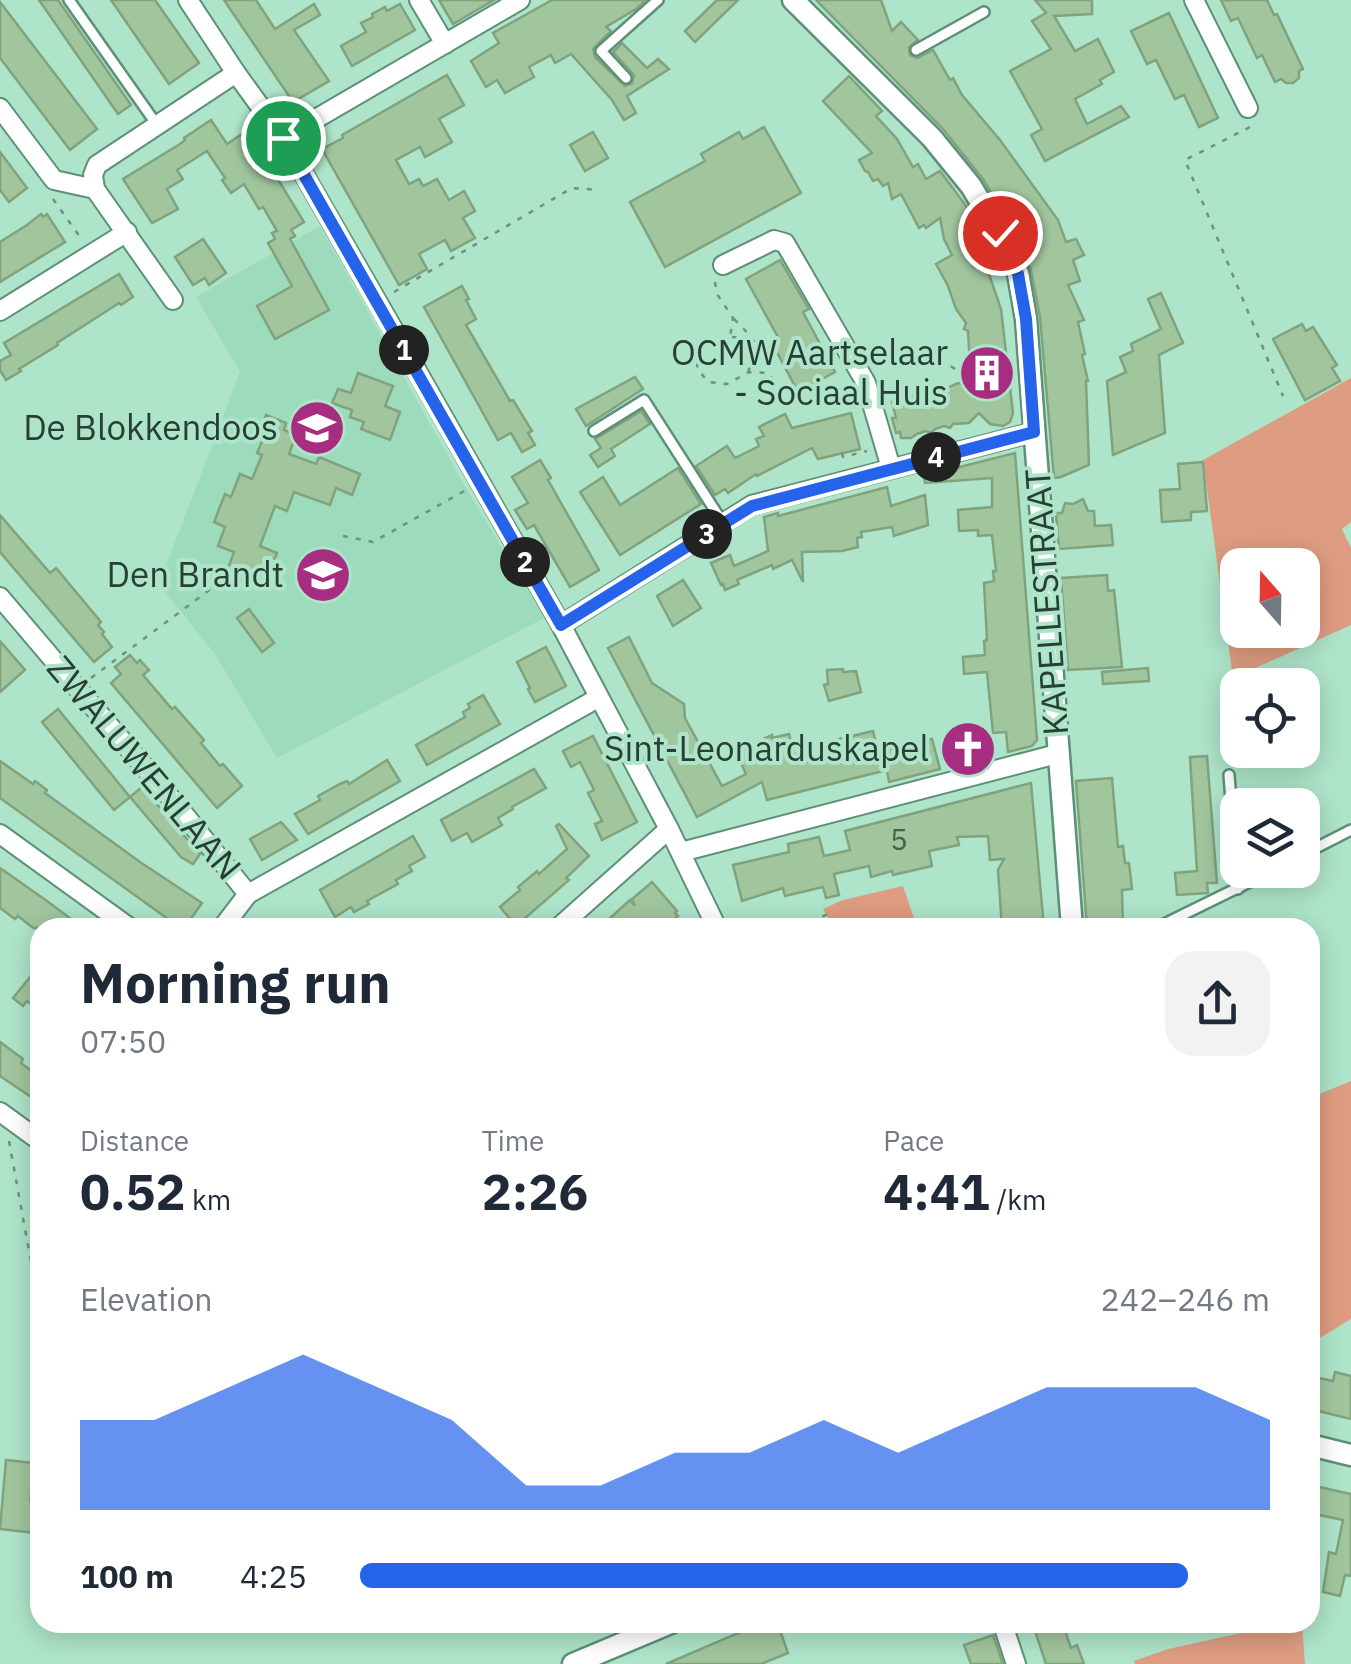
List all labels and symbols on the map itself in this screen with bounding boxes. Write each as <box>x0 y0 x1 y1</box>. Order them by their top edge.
pin <box>241 96 326 181</box>
pin <box>958 191 1043 276</box>
pin: 1 <box>379 325 429 375</box>
place label: OCMW Aartselaar - Sociaal Huis <box>671 329 948 415</box>
building icon: OCMW Aartselaar - Sociaal Huis <box>957 343 1017 403</box>
school or university icon: De Blokkendoos <box>287 398 347 458</box>
place label: De Blokkendoos <box>23 404 278 450</box>
pin: 4 <box>911 432 961 482</box>
street label: KAPELLESTRAAT <box>1014 467 1078 737</box>
pin: 3 <box>682 509 732 559</box>
pin: 2 <box>500 537 550 587</box>
school or university icon: Den Brandt <box>293 545 353 605</box>
north arrow <box>1220 548 1320 648</box>
place label: Den Brandt <box>106 551 284 597</box>
street label: ZWALUWENLAAN <box>38 646 252 889</box>
church icon: Sint-Leonarduskapel <box>938 719 998 779</box>
place label: Sint-Leonarduskapel <box>604 725 929 771</box>
house number: 5 <box>890 819 908 858</box>

